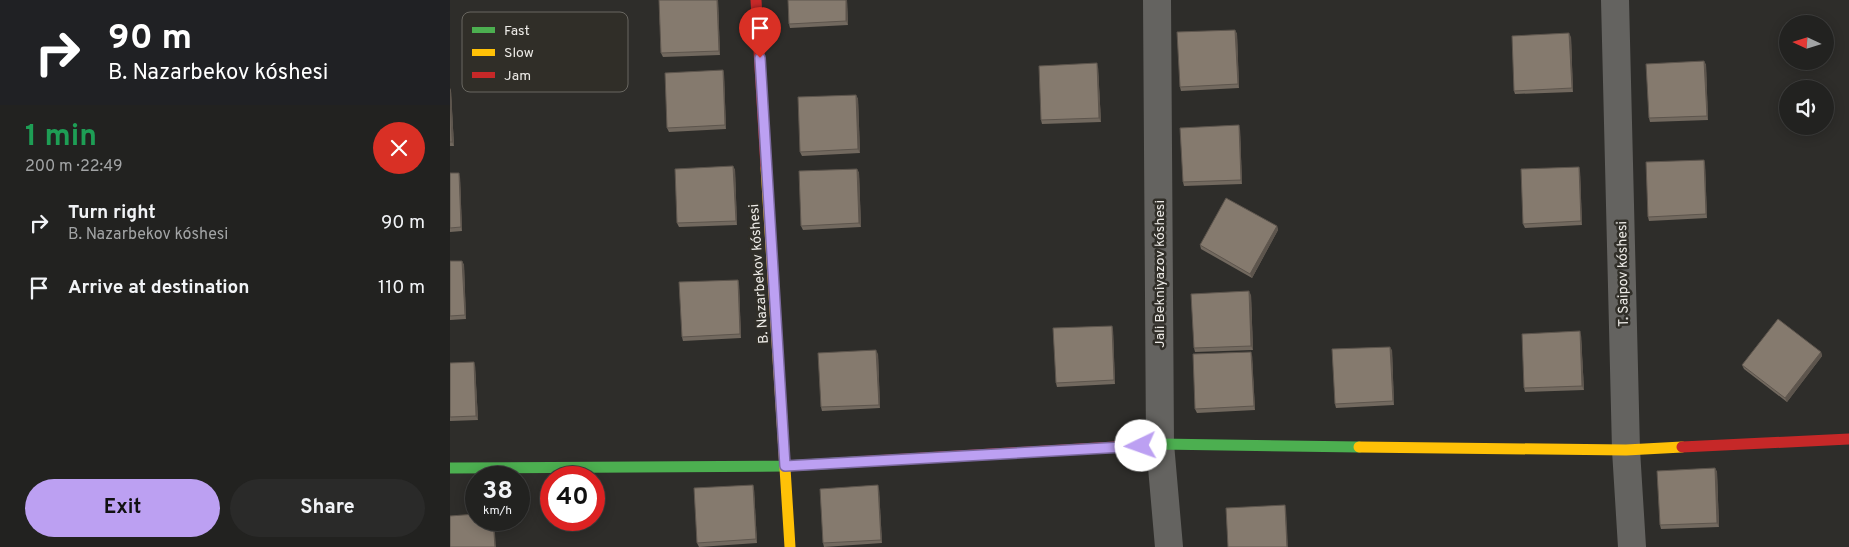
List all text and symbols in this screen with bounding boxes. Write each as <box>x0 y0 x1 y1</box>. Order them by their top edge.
pin <box>739 7 781 58</box>
legend <box>462 12 628 92</box>
icon: arrive <box>746 14 774 42</box>
north arrow <box>1779 15 1834 70</box>
map controls <box>1779 15 1834 135</box>
text: 90 m <box>108 17 192 61</box>
icon: right <box>25 20 90 85</box>
text: Fast <box>504 23 530 40</box>
text: Slow <box>504 45 534 62</box>
text: B. Nazarbekov kóshesi <box>108 60 328 87</box>
text: Jam <box>504 68 531 85</box>
button: sound <box>1779 80 1834 135</box>
text: 1 min <box>25 119 97 156</box>
button: close <box>373 122 425 174</box>
text: 200 m · 22:49 <box>25 157 122 177</box>
street label: Jali Bekniyazov kóshesi <box>1152 200 1169 348</box>
text: Turn right <box>68 201 156 225</box>
street label: B. Nazarbekov kóshesi <box>746 203 773 344</box>
icon: right <box>25 209 53 237</box>
text: 90 m <box>381 211 425 235</box>
street label: T. Saipov kóshesi <box>1614 221 1633 327</box>
text: B. Nazarbekov kóshesi <box>68 225 228 245</box>
icon: arrive <box>25 274 53 302</box>
text: Arrive at destination <box>68 276 249 300</box>
text: 110 m <box>378 276 425 300</box>
position arrow <box>1114 419 1166 471</box>
speed limit sign: 40 <box>540 466 605 531</box>
text: 38 <box>482 476 513 508</box>
button: Exit <box>25 479 220 537</box>
button: Share <box>230 479 425 537</box>
text: km/h <box>483 503 512 519</box>

